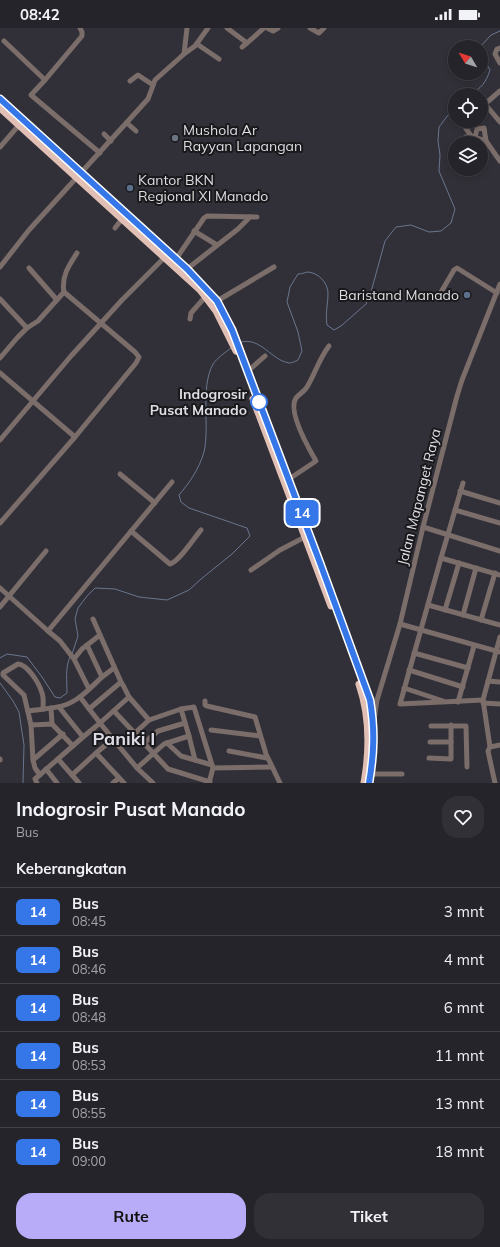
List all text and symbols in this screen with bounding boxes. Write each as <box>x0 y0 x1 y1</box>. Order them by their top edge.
text: 08:42 <box>20 5 60 24</box>
north arrow <box>448 40 488 80</box>
map controls <box>448 40 488 176</box>
button: locate <box>448 88 488 128</box>
place label: Mushola Ar Rayyan Lapangan <box>183 121 302 155</box>
marker: Mushola Ar Rayyan Lapangan <box>170 133 180 143</box>
button: layers <box>448 136 488 176</box>
place label: Kantor BKN Regional XI Manado <box>138 171 268 205</box>
marker: Kantor BKN Regional XI Manado <box>125 183 135 193</box>
place label: Baristand Manado <box>339 286 459 304</box>
marker: Baristand Manado <box>462 290 472 300</box>
place label: Indogrosir Pusat Manado <box>150 385 247 419</box>
marker: Indogrosir Pusat Manado <box>250 393 268 411</box>
street label: Jalan Mapanget Raya <box>393 427 445 567</box>
line badge: 14 <box>284 500 320 526</box>
text: 14 <box>294 504 310 522</box>
district label: Paniki I <box>93 727 155 750</box>
button: heart <box>442 796 484 838</box>
text: Indogrosir Pusat Manado <box>16 797 246 821</box>
text: Bus <box>16 824 39 840</box>
text: Keberangkatan <box>16 859 127 878</box>
text: Bus <box>72 894 99 913</box>
text: 3 mnt <box>444 902 484 921</box>
text: 14 <box>30 903 46 921</box>
text: 08:45 <box>72 913 106 929</box>
text: Bus <box>72 942 99 961</box>
text: 4 mnt <box>444 950 484 969</box>
text: 14 <box>30 951 46 969</box>
text: 08:46 <box>72 961 106 977</box>
text: Bus <box>72 990 99 1009</box>
text: 6 mnt <box>444 998 484 1017</box>
text: 14 <box>30 999 46 1017</box>
text: 08:48 <box>72 1009 106 1025</box>
text: Bus <box>72 1038 99 1057</box>
text: 11 mnt <box>435 1046 484 1065</box>
text: 14 <box>30 1047 46 1065</box>
text: 08:53 <box>72 1057 106 1073</box>
text: Bus <box>72 1086 99 1105</box>
text: 13 mnt <box>435 1094 484 1113</box>
text: 14 <box>30 1095 46 1113</box>
text: 08:55 <box>72 1105 106 1121</box>
text: Bus <box>72 1134 99 1153</box>
text: 18 mnt <box>435 1142 484 1161</box>
text: 14 <box>30 1143 46 1161</box>
text: 09:00 <box>72 1153 106 1169</box>
button: Rute <box>16 1193 246 1239</box>
button: Tiket <box>254 1193 484 1239</box>

